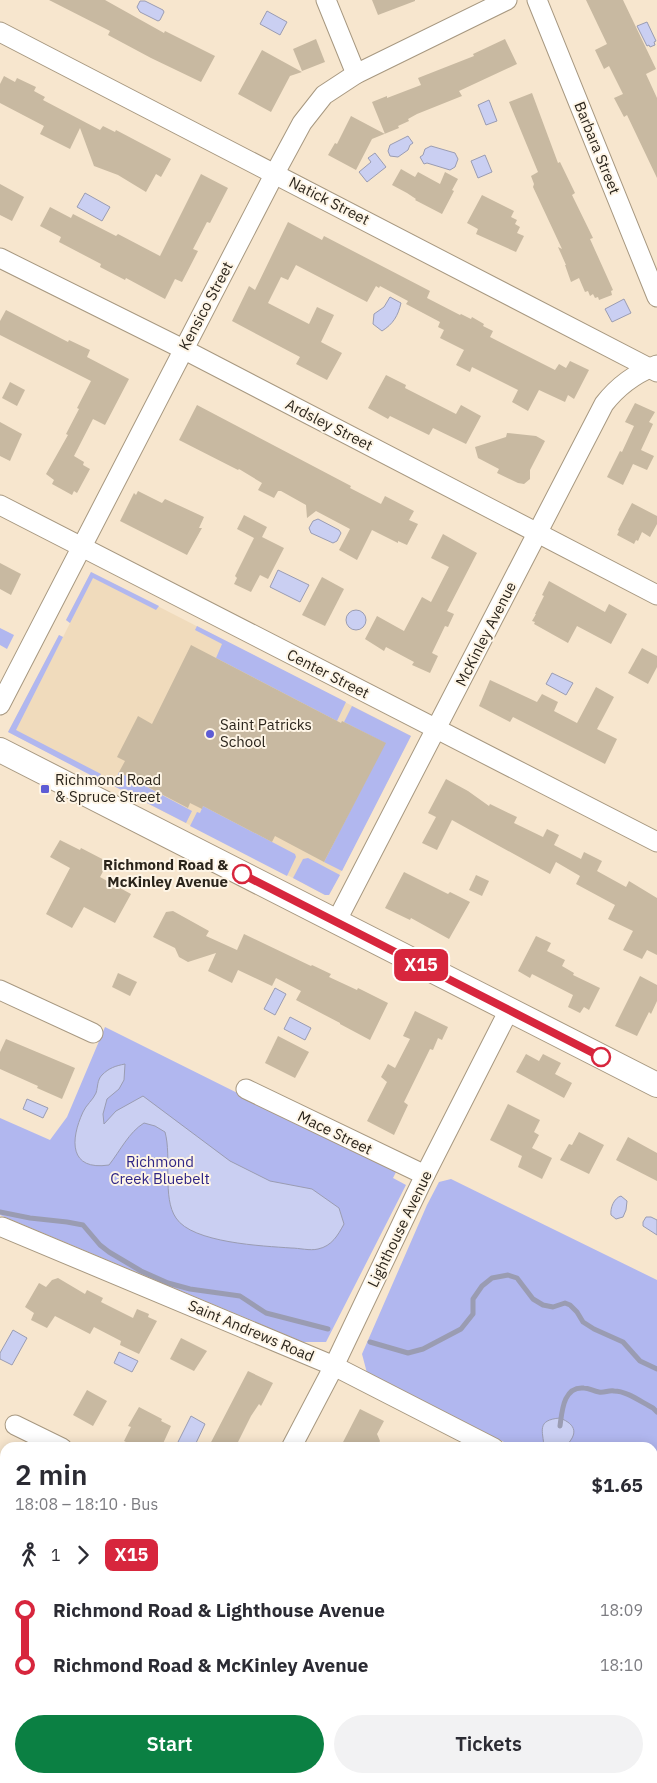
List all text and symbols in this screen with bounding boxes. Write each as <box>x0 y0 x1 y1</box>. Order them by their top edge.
street label: Barbara Street <box>570 99 625 197</box>
street label: Natick Street <box>286 172 373 229</box>
street label: Kensico Street <box>174 258 237 353</box>
street label: Ardsley Street <box>282 394 376 455</box>
street label: McKinley Avenue <box>451 578 520 689</box>
street label: Center Street <box>284 645 373 702</box>
place label: Saint Patricks School <box>220 715 312 751</box>
marker: Saint Patricks School <box>204 728 216 740</box>
place label: Richmond Road & Spruce Street <box>55 770 161 806</box>
marker: Richmond Road & Spruce Street <box>39 783 51 795</box>
place label: Richmond Road & McKinley Avenue <box>103 855 228 891</box>
marker: Richmond Road & McKinley Avenue <box>232 864 252 884</box>
line badge: X15 <box>392 949 450 981</box>
text: X15 <box>404 953 438 976</box>
unlabelled marker <box>591 1047 611 1067</box>
street label: Mace Street <box>295 1106 376 1159</box>
park label: Richmond Creek Bluebelt <box>110 1152 210 1188</box>
street label: Lighthouse Avenue <box>363 1167 436 1290</box>
street label: Saint Andrews Road <box>185 1295 317 1366</box>
text: 2 min <box>15 1456 87 1493</box>
text: $1.65 <box>591 1473 643 1497</box>
text: 18:08 – 18:10 · Bus <box>15 1494 158 1514</box>
icon: walk <box>15 1541 43 1569</box>
icon: forward <box>69 1541 97 1569</box>
text: X15 <box>115 1543 148 1566</box>
text: 1 <box>51 1545 61 1565</box>
text: Richmond Road & Lighthouse Avenue <box>53 1598 385 1622</box>
text: 18:09 <box>600 1600 643 1620</box>
text: Richmond Road & McKinley Avenue <box>53 1653 369 1677</box>
text: 18:10 <box>600 1655 643 1675</box>
button: Start <box>15 1715 324 1773</box>
button: Tickets <box>334 1715 643 1773</box>

